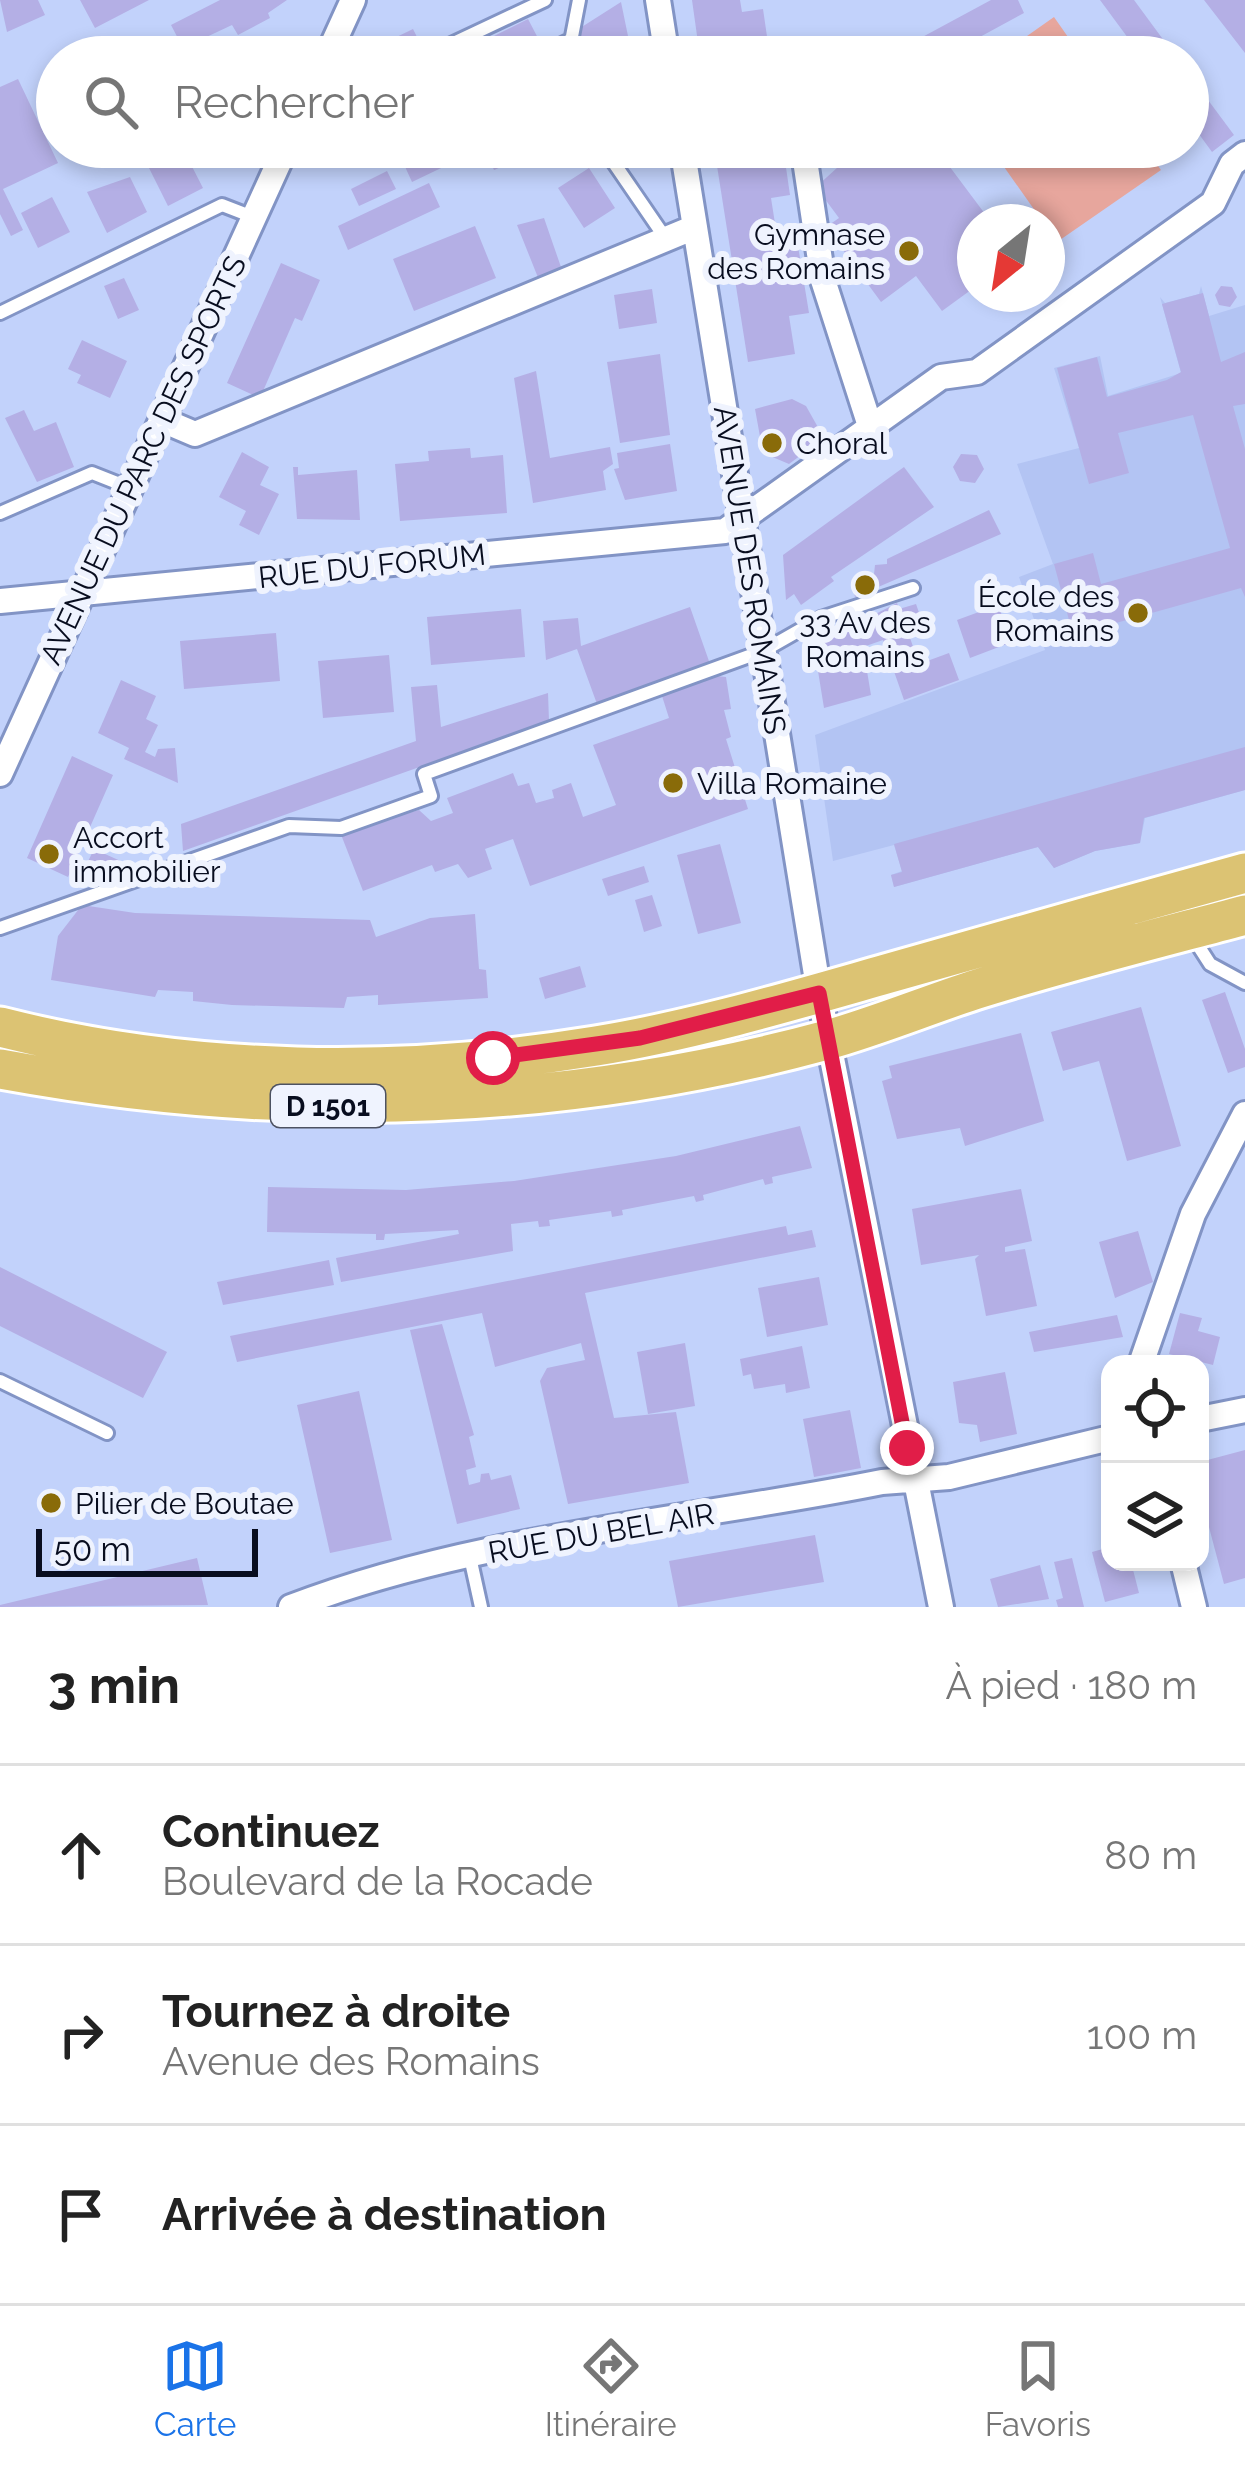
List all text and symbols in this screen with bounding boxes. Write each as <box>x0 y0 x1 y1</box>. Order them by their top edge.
search box <box>36 36 1209 168</box>
icon: search <box>78 69 144 135</box>
text: Rechercher <box>174 76 415 129</box>
north arrow <box>957 204 1065 312</box>
place label: Gymnase des Romains <box>707 217 885 286</box>
marker: Gymnase des Romains <box>896 238 922 264</box>
street label: AVENUE DU PARC DES SPORTS <box>33 250 253 670</box>
street label: AVENUE DES ROMAINS <box>707 403 793 737</box>
place label: Choral <box>796 426 888 461</box>
marker: Choral <box>759 430 785 456</box>
street label: RUE DU FORUM <box>257 537 487 595</box>
marker: 33 Av des Romains <box>852 572 878 598</box>
place label: École des Romains <box>978 579 1114 648</box>
marker: École des Romains <box>1125 600 1151 626</box>
place label: 33 Av des Romains <box>799 605 931 674</box>
place label: Villa Romaine <box>697 766 887 801</box>
marker: Villa Romaine <box>660 770 686 796</box>
place label: Accort immobilier <box>73 820 221 889</box>
marker: Accort immobilier <box>36 841 62 867</box>
route start <box>466 1031 520 1085</box>
road number: D 1501 <box>271 1085 385 1127</box>
map controls <box>1101 1355 1209 1571</box>
button: locate <box>1101 1355 1209 1463</box>
route end <box>880 1421 934 1475</box>
button: layers <box>1101 1463 1209 1571</box>
place label: Pilier de Boutae <box>75 1486 294 1521</box>
marker: Pilier de Boutae <box>38 1490 64 1516</box>
street label: RUE DU BEL AIR <box>485 1496 717 1570</box>
scale bar <box>36 1523 258 1576</box>
text: 50 m <box>54 1530 131 1569</box>
text: 3 min <box>48 1655 180 1715</box>
text: À pied · 180 m <box>945 1662 1197 1708</box>
text: Continuez <box>162 1805 380 1858</box>
icon: ahead <box>48 1822 114 1888</box>
text: 80 m <box>1104 1832 1197 1878</box>
text: Boulevard de la Rocade <box>162 1858 593 1904</box>
text: Tournez à droite <box>162 1985 510 2038</box>
icon: right <box>48 2002 114 2068</box>
text: 100 m <box>1087 2012 1197 2058</box>
text: Avenue des Romains <box>162 2038 540 2084</box>
icon: arrive <box>48 2182 114 2248</box>
text: Arrivée à destination <box>162 2188 607 2241</box>
tab: Carte <box>154 2333 236 2444</box>
tab: Itinéraire <box>545 2333 677 2444</box>
tab: Favoris <box>985 2333 1091 2444</box>

